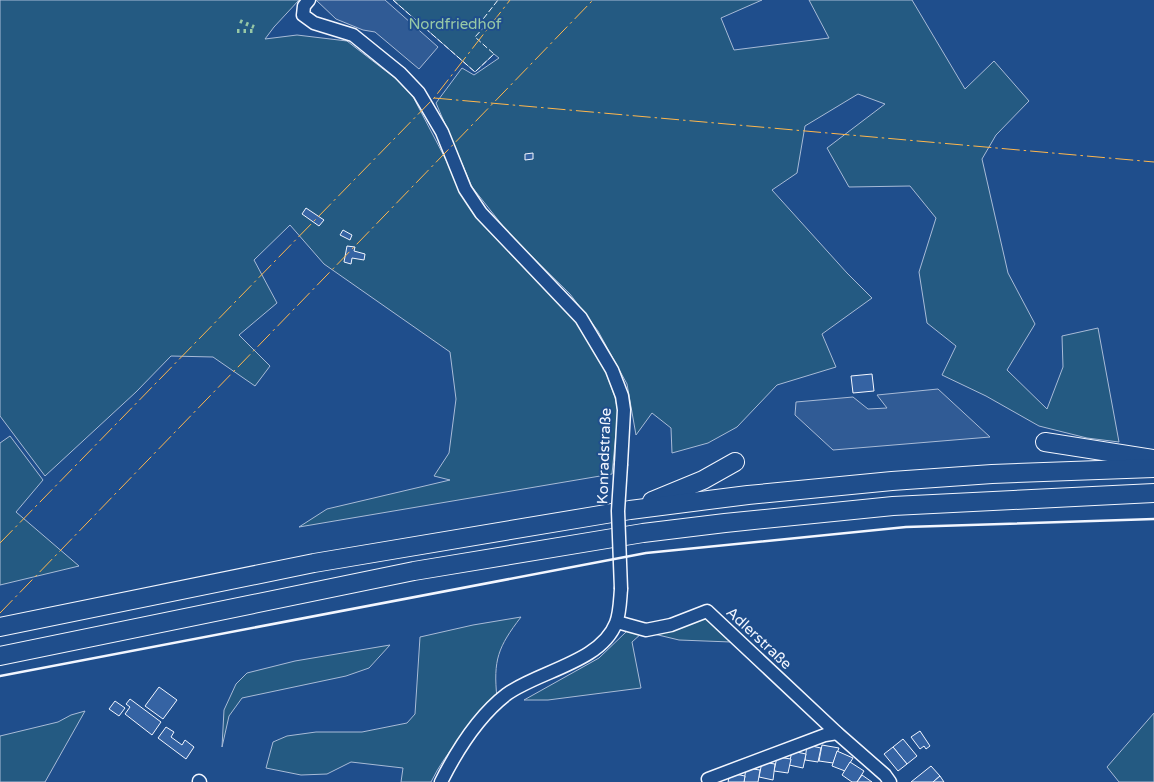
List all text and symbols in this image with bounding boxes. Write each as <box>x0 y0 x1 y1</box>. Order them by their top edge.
park label: Nordfriedhof <box>408 15 502 33</box>
street label: Konradstraße <box>593 407 615 505</box>
street label: Adlerstraße <box>722 603 796 673</box>

